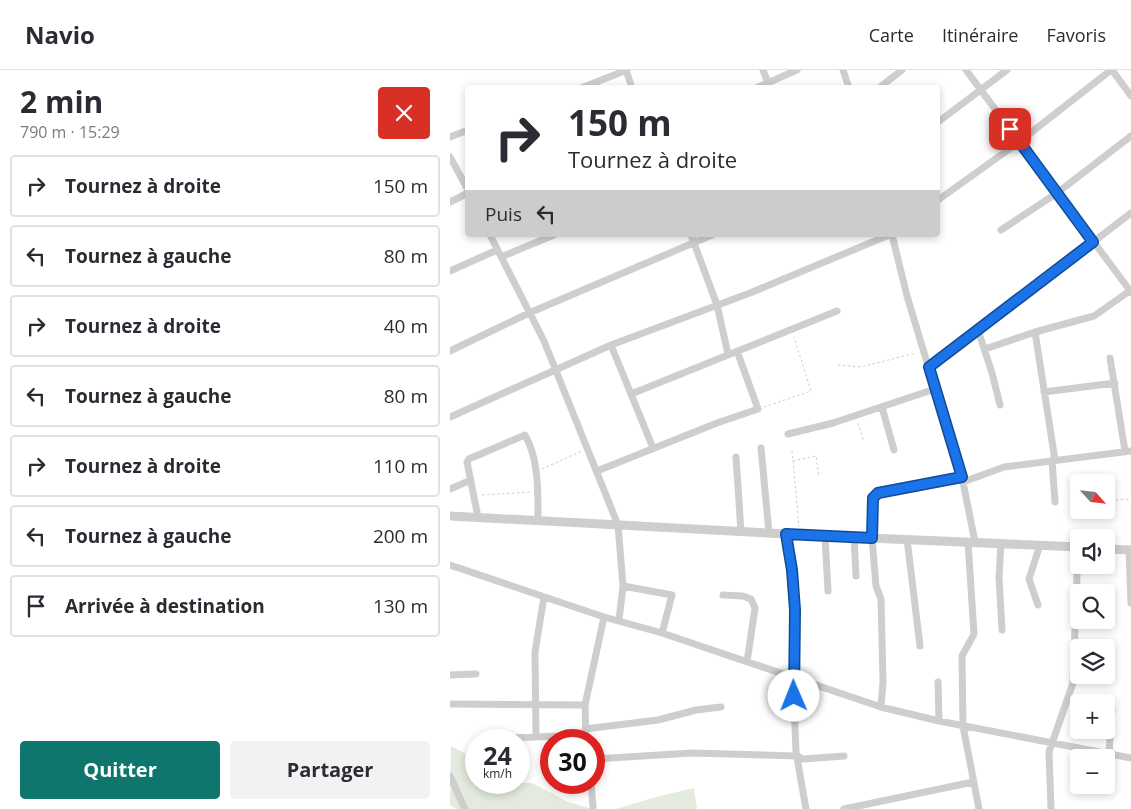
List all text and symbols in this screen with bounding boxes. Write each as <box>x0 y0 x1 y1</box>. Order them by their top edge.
text: Navio <box>25 18 95 51</box>
text: Carte <box>869 23 914 47</box>
text: Itinéraire <box>942 23 1018 47</box>
text: Favoris <box>1046 23 1106 47</box>
text: 2 min <box>20 81 103 122</box>
button: close <box>378 87 430 139</box>
text: 150 m <box>568 99 672 146</box>
icon: right <box>485 105 550 170</box>
pin <box>989 108 1031 150</box>
icon: arrive <box>996 115 1024 143</box>
text: 790 m · 15:29 <box>20 121 120 143</box>
text: Tournez à droite <box>568 144 737 174</box>
icon: right <box>22 172 50 200</box>
text: Tournez à droite <box>65 173 221 199</box>
text: 150 m <box>373 173 428 199</box>
icon: left <box>532 200 560 228</box>
text: Puis <box>485 201 522 227</box>
icon: left <box>22 242 50 270</box>
text: Tournez à gauche <box>65 243 231 269</box>
text: 80 m <box>384 243 428 269</box>
icon: right <box>22 312 50 340</box>
text: Tournez à droite <box>65 313 221 339</box>
text: 40 m <box>384 313 428 339</box>
icon: left <box>22 382 50 410</box>
text: Tournez à gauche <box>65 383 231 409</box>
text: 80 m <box>384 383 428 409</box>
icon: right <box>22 452 50 480</box>
text: Tournez à droite <box>65 453 221 479</box>
text: 110 m <box>373 453 428 479</box>
north arrow <box>1070 474 1115 519</box>
map controls <box>1070 474 1115 794</box>
icon: left <box>22 522 50 550</box>
text: Tournez à gauche <box>65 523 231 549</box>
text: 200 m <box>373 523 428 549</box>
button: sound <box>1070 529 1115 574</box>
button: search <box>1070 584 1115 629</box>
icon: arrive <box>22 592 50 620</box>
text: Arrivée à destination <box>65 593 265 619</box>
text: 130 m <box>373 593 428 619</box>
button: layers <box>1070 639 1115 684</box>
position arrow <box>767 669 819 721</box>
button: + <box>1070 694 1115 739</box>
speed limit sign: 30 <box>540 729 605 794</box>
text: 24 <box>483 738 512 772</box>
button: Quitter <box>20 741 220 799</box>
button: Partager <box>230 741 430 799</box>
button: − <box>1070 749 1115 794</box>
text: km/h <box>483 765 512 782</box>

